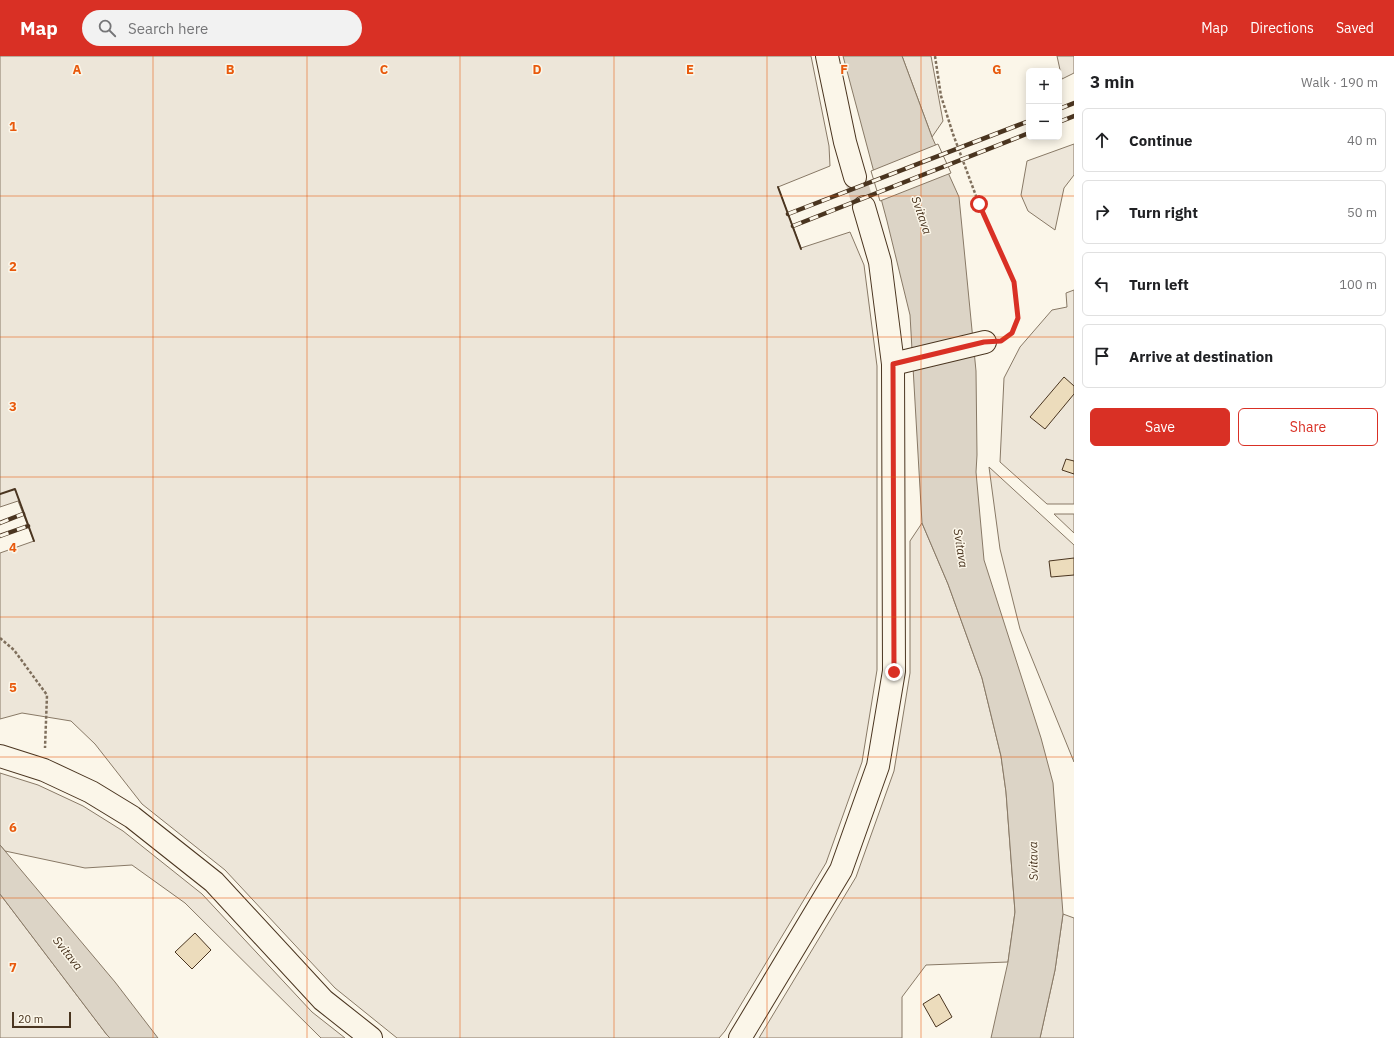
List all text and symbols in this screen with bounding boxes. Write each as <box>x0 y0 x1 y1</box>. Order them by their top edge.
search box <box>82 10 362 46</box>
text: Map <box>20 16 58 40</box>
icon: search <box>96 17 118 39</box>
text: Search here <box>128 19 208 38</box>
text: Map <box>1201 19 1228 37</box>
text: Directions <box>1250 19 1314 37</box>
text: Saved <box>1336 19 1374 37</box>
text: A <box>73 61 82 78</box>
text: B <box>226 61 235 78</box>
text: C <box>380 61 389 78</box>
text: D <box>532 61 542 78</box>
text: E <box>686 61 694 78</box>
text: F <box>840 61 848 78</box>
text: G <box>992 61 1002 78</box>
map controls <box>1026 68 1062 140</box>
button: + <box>1026 68 1062 104</box>
text: 3 min <box>1090 71 1134 93</box>
text: Walk · 190 m <box>1301 74 1378 91</box>
button: − <box>1026 104 1062 140</box>
text: 1 <box>9 118 17 135</box>
icon: ahead <box>1091 129 1113 151</box>
text: Continue <box>1129 131 1193 150</box>
text: 40 m <box>1347 132 1377 149</box>
water label: Svitava <box>909 194 935 236</box>
route start <box>970 195 988 213</box>
icon: right <box>1091 201 1113 223</box>
text: Turn right <box>1129 203 1198 222</box>
text: 50 m <box>1347 204 1377 221</box>
text: 2 <box>9 258 17 275</box>
icon: left <box>1091 273 1113 295</box>
text: Turn left <box>1129 275 1189 294</box>
text: 100 m <box>1339 276 1377 293</box>
icon: arrive <box>1091 345 1113 367</box>
text: Arrive at destination <box>1129 347 1273 366</box>
text: 3 <box>9 398 17 415</box>
button: Save <box>1090 408 1230 446</box>
button: Share <box>1238 408 1378 446</box>
water label: Svitava <box>951 527 971 569</box>
text: 4 <box>9 539 17 556</box>
route end <box>885 663 903 681</box>
text: 5 <box>9 679 17 696</box>
text: 6 <box>9 819 17 836</box>
water label: Svitava <box>1025 841 1041 881</box>
water label: Svitava <box>50 933 86 973</box>
text: 7 <box>9 959 17 976</box>
scale bar <box>12 1010 71 1029</box>
text: 20 m <box>18 1012 43 1026</box>

